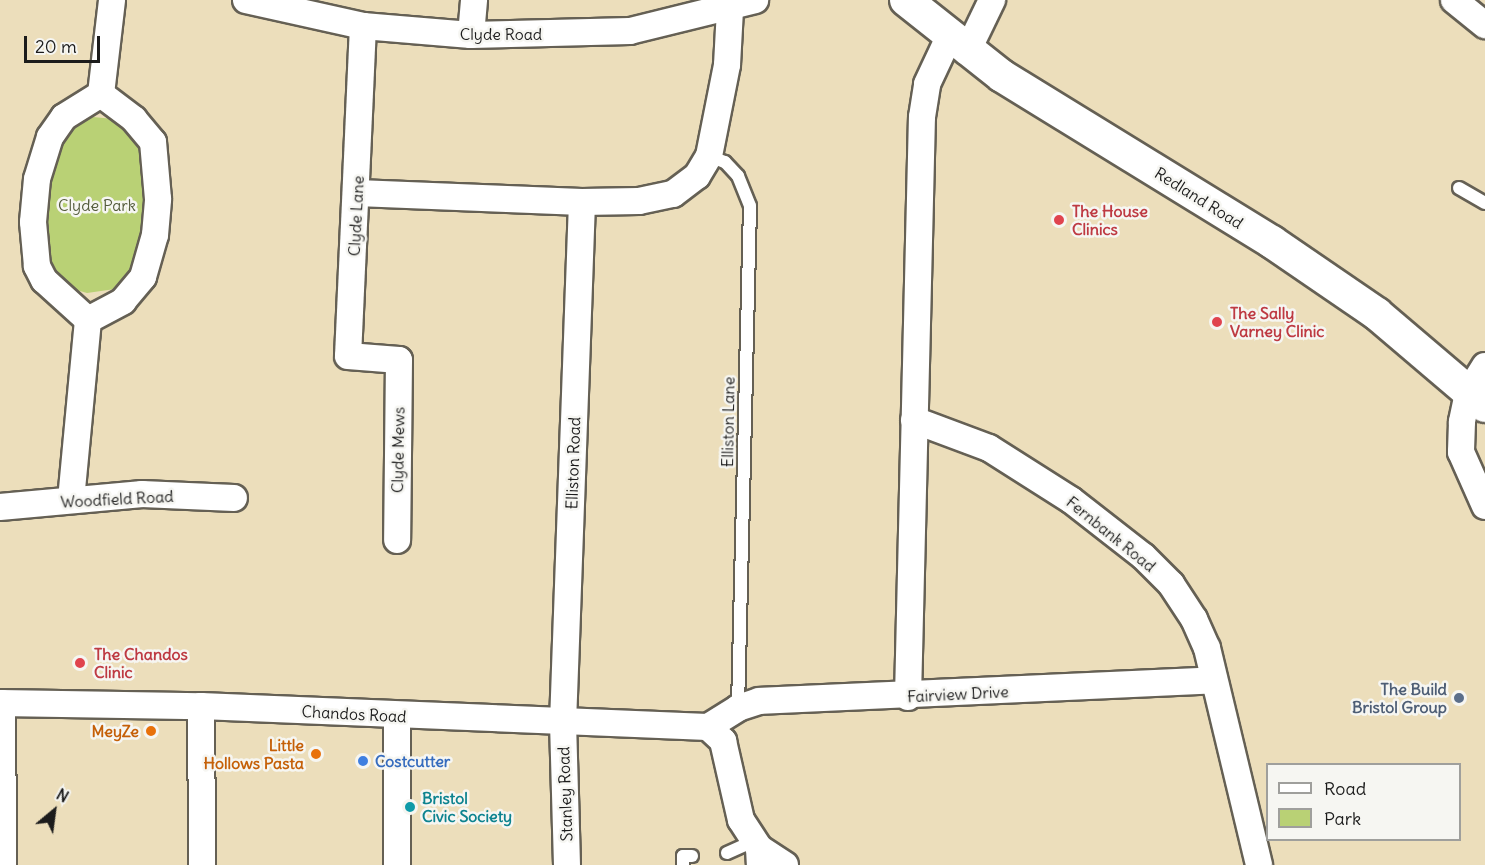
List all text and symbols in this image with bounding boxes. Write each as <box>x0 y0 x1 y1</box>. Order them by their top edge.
scale bar <box>27 24 104 62</box>
street label: Clyde Road <box>460 24 542 44</box>
text: 20 m <box>35 35 77 58</box>
street label: Redland Road <box>1151 163 1247 233</box>
street label: Clyde Lane <box>344 175 368 257</box>
park label: Clyde Park <box>58 195 136 215</box>
place label: The House Clinics <box>1072 201 1148 239</box>
marker: The House Clinics <box>1050 211 1068 229</box>
place label: The Sally Varney Clinic <box>1230 303 1324 341</box>
marker: The Sally Varney Clinic <box>1208 313 1226 331</box>
street label: Elliston Lane <box>718 377 738 467</box>
street label: Clyde Mews <box>388 407 408 493</box>
street label: Elliston Road <box>562 416 584 510</box>
street label: Woodfield Road <box>60 486 174 512</box>
street label: Fernbank Road <box>1062 492 1160 576</box>
place label: The Chandos Clinic <box>94 644 188 682</box>
marker: The Chandos Clinic <box>71 654 89 672</box>
place label: The Build Bristol Group <box>1352 679 1447 717</box>
street label: Fairview Drive <box>907 682 1009 706</box>
marker: The Build Bristol Group <box>1452 691 1466 705</box>
street label: Chandos Road <box>301 702 407 726</box>
place label: MeyZe <box>91 721 139 741</box>
marker: MeyZe <box>144 724 158 738</box>
place label: Little Hollows Pasta <box>204 735 304 773</box>
street label: Stanley Road <box>554 746 576 842</box>
marker: Little Hollows Pasta <box>309 747 323 761</box>
place label: Costcutter <box>375 751 450 771</box>
marker: Costcutter <box>356 754 370 768</box>
legend <box>1266 763 1461 841</box>
text: Road <box>1324 777 1366 800</box>
north arrow <box>24 781 84 841</box>
text: N <box>53 784 72 807</box>
place label: Bristol Civic Society <box>422 788 512 826</box>
marker: Bristol Civic Society <box>403 800 417 814</box>
text: Park <box>1324 807 1361 830</box>

